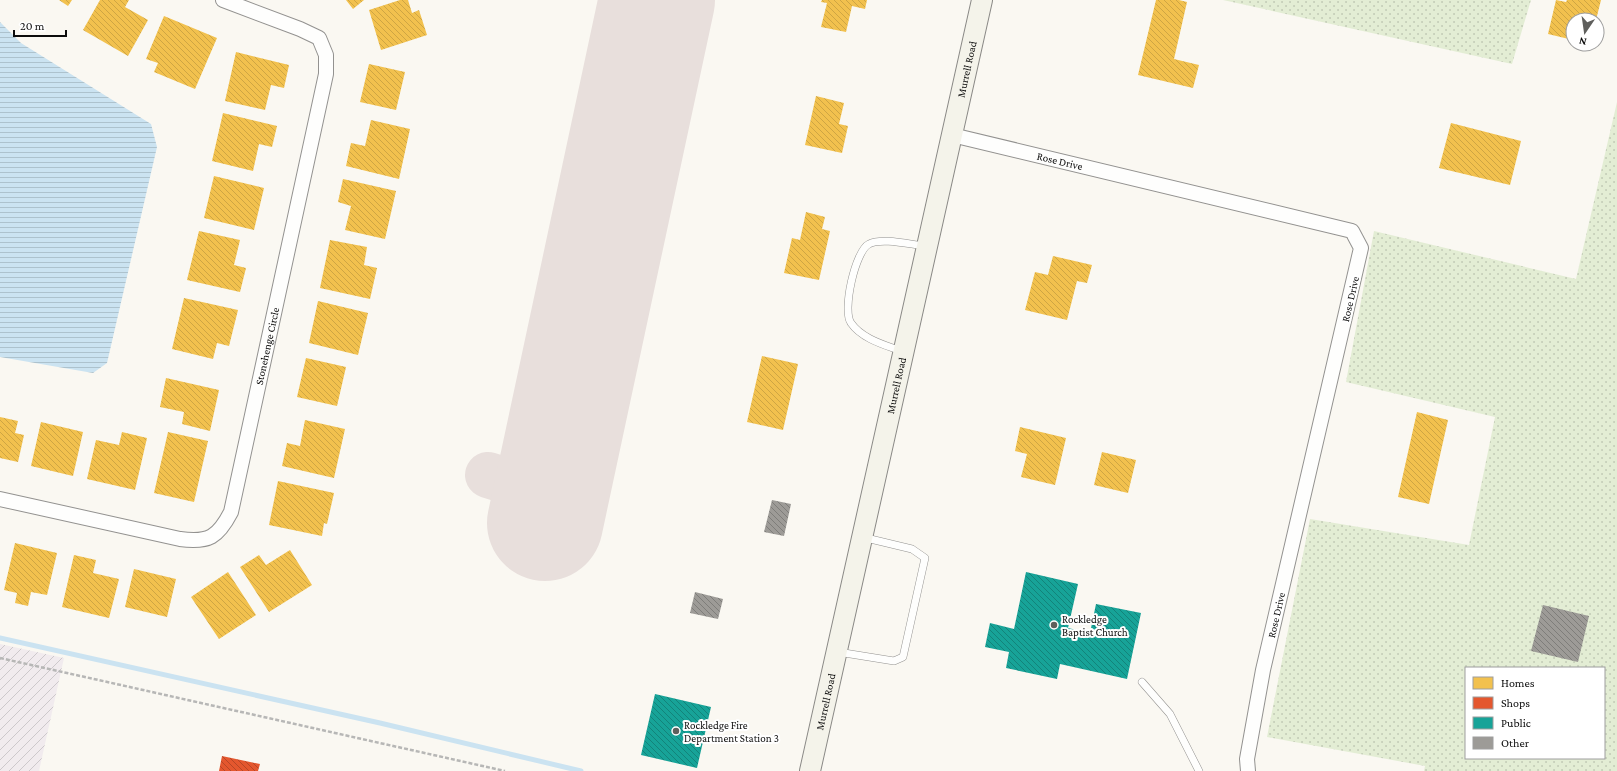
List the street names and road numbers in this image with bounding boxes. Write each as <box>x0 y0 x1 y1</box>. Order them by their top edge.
street label: Murrell Road <box>954 40 979 99</box>
street label: Rose Drive <box>1036 150 1084 172</box>
street label: Rose Drive <box>1339 275 1361 323</box>
street label: Stonehenge Circle <box>253 306 281 386</box>
street label: Murrell Road <box>884 356 908 415</box>
street label: Rose Drive <box>1265 591 1287 639</box>
street label: Murrell Road <box>813 672 838 731</box>

